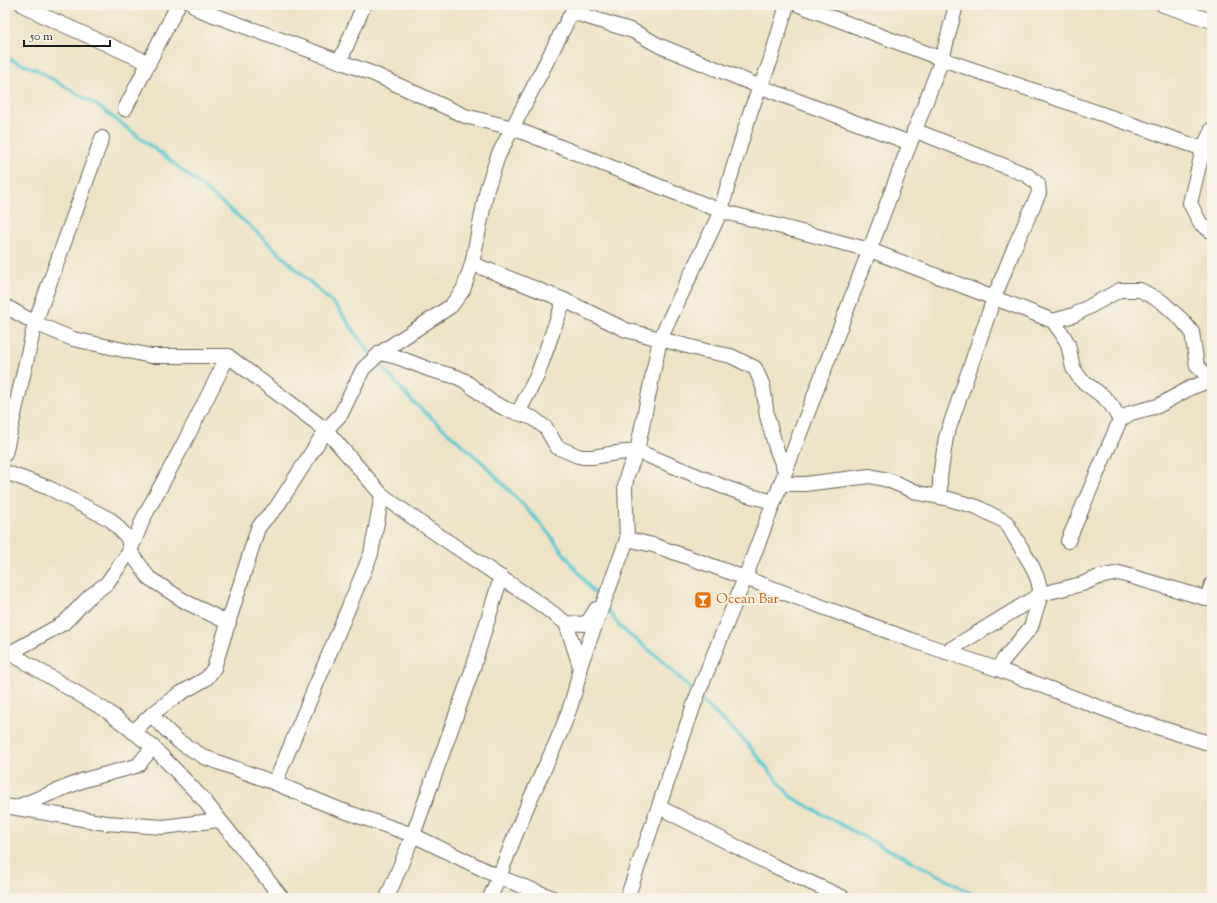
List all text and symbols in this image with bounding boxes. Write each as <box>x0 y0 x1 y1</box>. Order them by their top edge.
scale bar <box>24 22 110 48</box>
text: 50 m <box>29 28 53 46</box>
bar icon: Ocean Bar <box>693 590 713 610</box>
place label: Ocean Bar <box>716 590 780 610</box>

